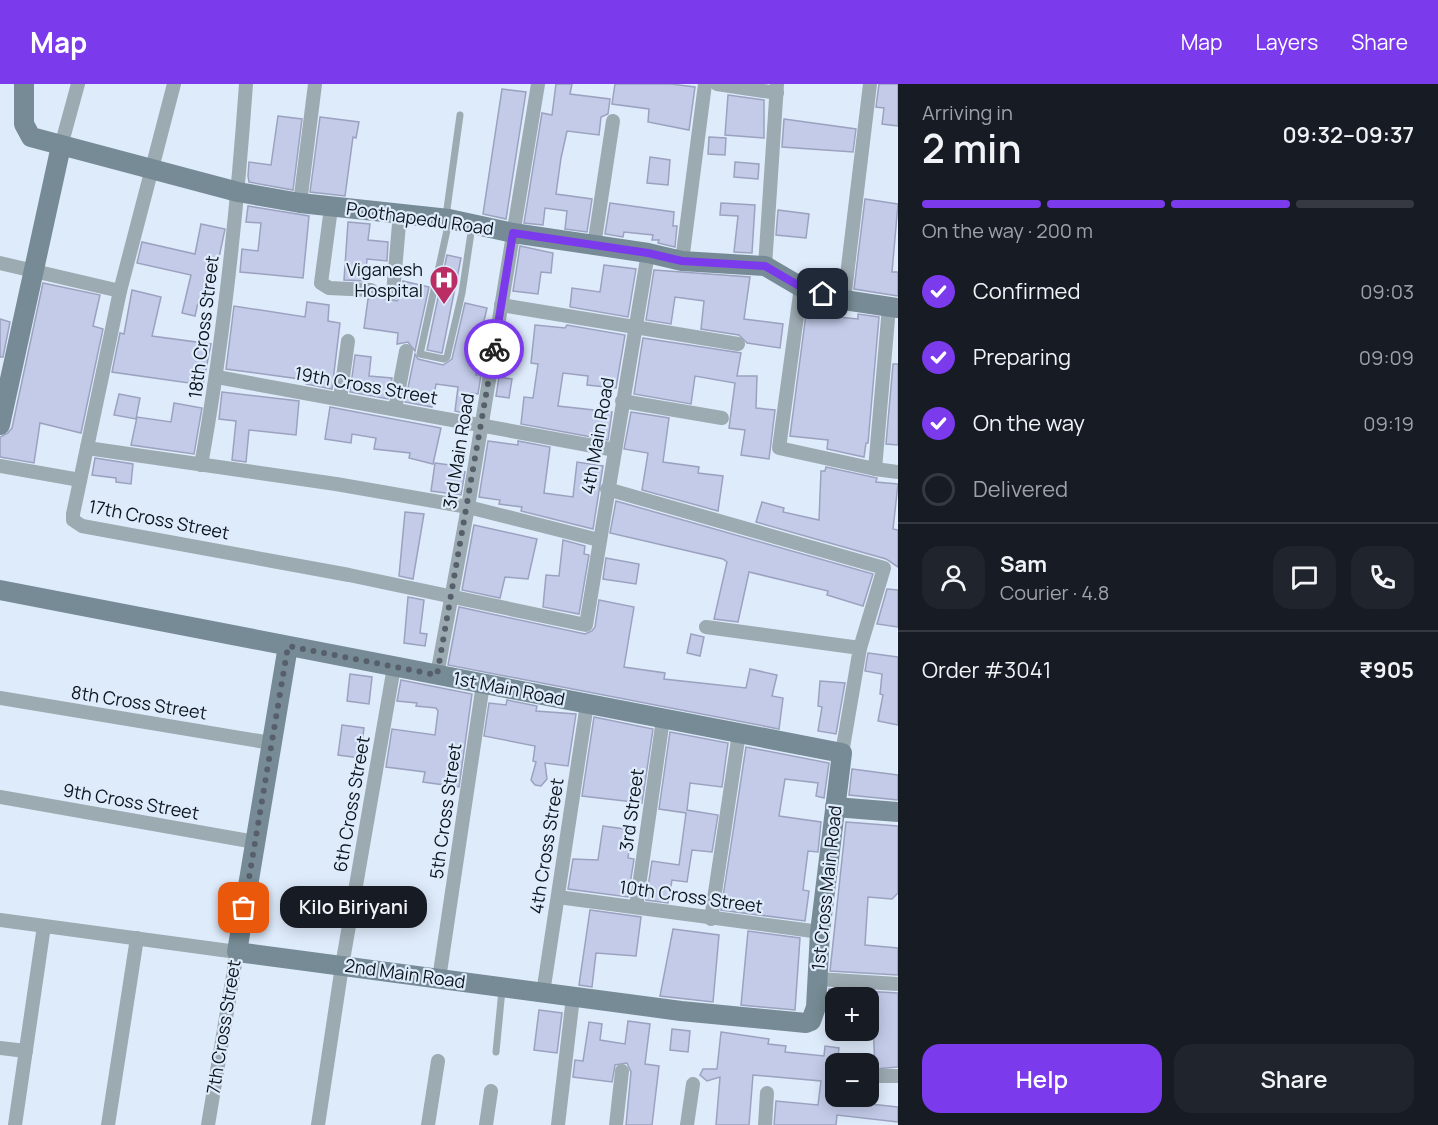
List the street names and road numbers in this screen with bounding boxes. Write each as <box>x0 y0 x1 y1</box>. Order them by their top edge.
street label: Poothapedu Road <box>345 196 495 240</box>
street label: 18th Cross Street <box>182 254 224 400</box>
street label: 19th Cross Street <box>293 361 440 409</box>
street label: 4th Main Road <box>575 375 619 496</box>
street label: 3rd Main Road <box>437 391 479 510</box>
street label: 17th Cross Street <box>87 494 232 544</box>
street label: 1st Main Road <box>451 665 567 711</box>
street label: 8th Cross Street <box>70 679 209 725</box>
street label: 6th Cross Street <box>327 734 375 874</box>
street label: 5th Cross Street <box>424 741 466 880</box>
street label: 3rd Street <box>613 767 649 853</box>
street label: 4th Cross Street <box>523 776 569 915</box>
street label: 9th Cross Street <box>61 777 201 825</box>
street label: 1st Cross Main Road <box>805 804 847 972</box>
street label: 10th Cross Street <box>618 874 764 918</box>
street label: 2nd Main Road <box>343 953 467 993</box>
street label: 7th Cross Street <box>201 958 245 1096</box>

